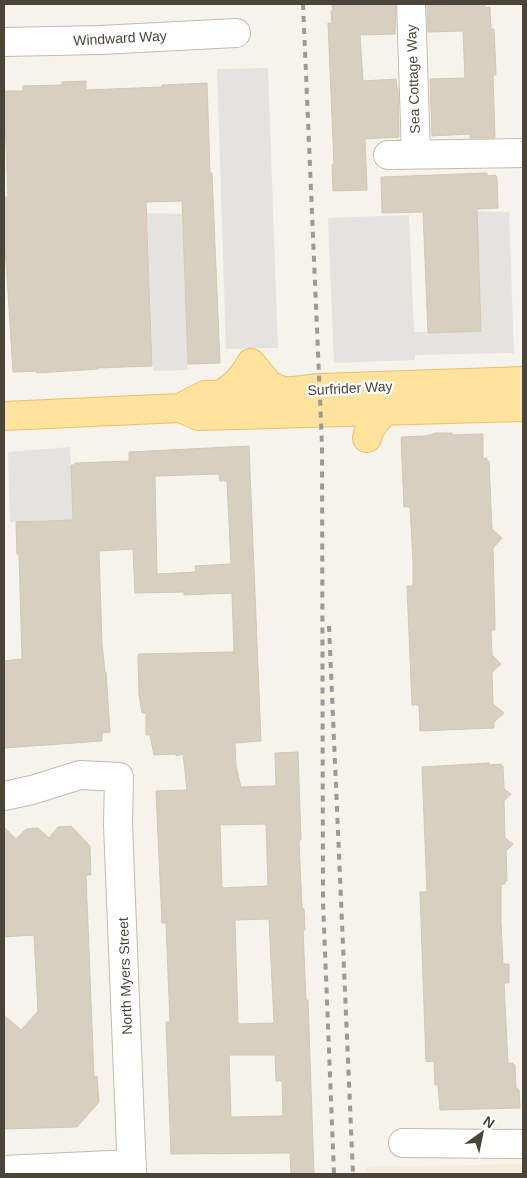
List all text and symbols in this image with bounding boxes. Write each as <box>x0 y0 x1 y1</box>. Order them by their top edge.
street label: Sea Cottage Way <box>403 24 423 134</box>
street label: Windward Way <box>73 28 167 48</box>
street label: Surfrider Way <box>307 378 393 398</box>
street label: North Myers Street <box>115 917 135 1035</box>
north arrow <box>457 1108 507 1158</box>
text: N <box>480 1113 498 1132</box>

